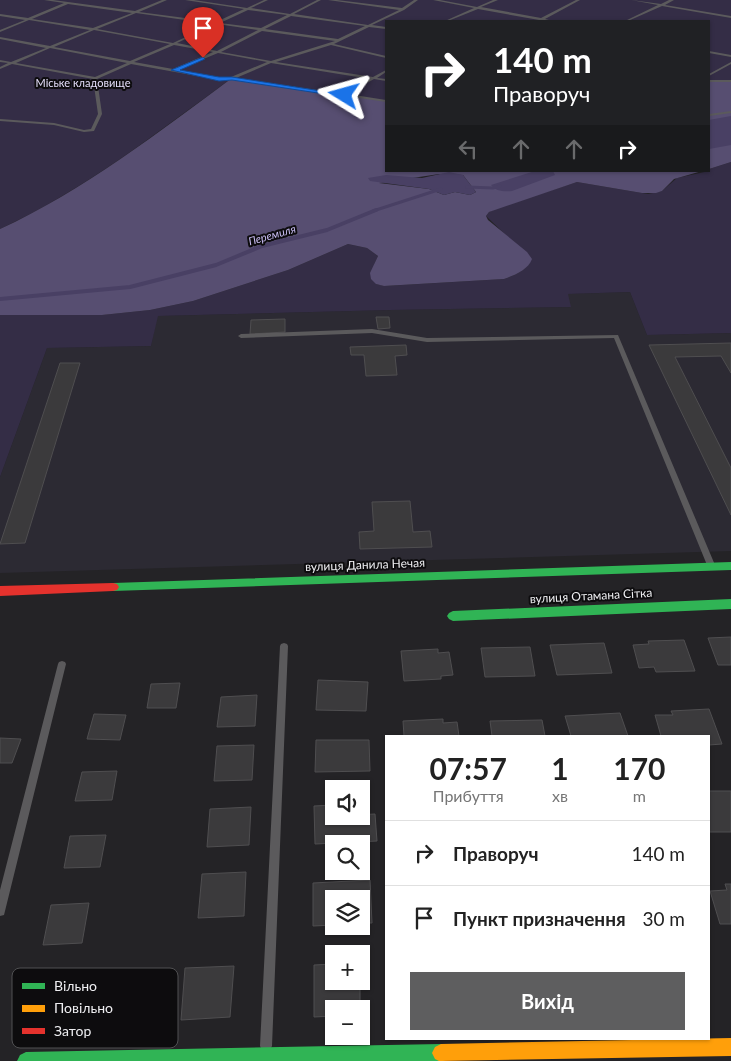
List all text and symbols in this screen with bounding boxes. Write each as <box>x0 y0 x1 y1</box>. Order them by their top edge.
pin <box>182 7 224 58</box>
icon: arrive <box>189 14 217 42</box>
text: 140 m <box>493 38 592 80</box>
icon: right <box>410 40 475 105</box>
position arrow <box>317 68 369 120</box>
park label: Міське кладовище <box>36 76 131 89</box>
text: Праворуч <box>493 80 590 107</box>
icon: left <box>454 135 482 163</box>
icon: ahead <box>507 135 535 163</box>
icon: ahead <box>560 135 588 163</box>
icon: right <box>613 135 641 163</box>
water label: Перемиля <box>247 221 298 247</box>
street label: вулиця Данила Нечая <box>305 555 425 574</box>
street label: вулиця Отамана Сітка <box>529 585 653 606</box>
text: 07:57 <box>430 750 507 786</box>
text: 1 <box>551 750 569 786</box>
text: 170 <box>613 750 665 786</box>
map controls <box>325 780 370 1045</box>
button: sound <box>325 780 370 825</box>
text: Прибуття <box>433 786 504 805</box>
text: хв <box>552 786 568 805</box>
text: m <box>633 786 646 805</box>
button: search <box>325 835 370 880</box>
icon: right <box>410 839 438 867</box>
text: Праворуч <box>453 842 538 865</box>
text: 140 m <box>631 842 685 865</box>
button: layers <box>325 890 370 935</box>
icon: arrive <box>410 904 438 932</box>
text: Пункт призначення <box>453 907 626 930</box>
text: 30 m <box>642 907 685 930</box>
button: + <box>325 945 370 990</box>
legend <box>12 968 178 1048</box>
button: Вихід <box>410 972 685 1030</box>
text: Вільно <box>54 977 97 994</box>
text: Повільно <box>54 999 113 1016</box>
button: − <box>325 1000 370 1045</box>
text: Затор <box>54 1022 91 1039</box>

